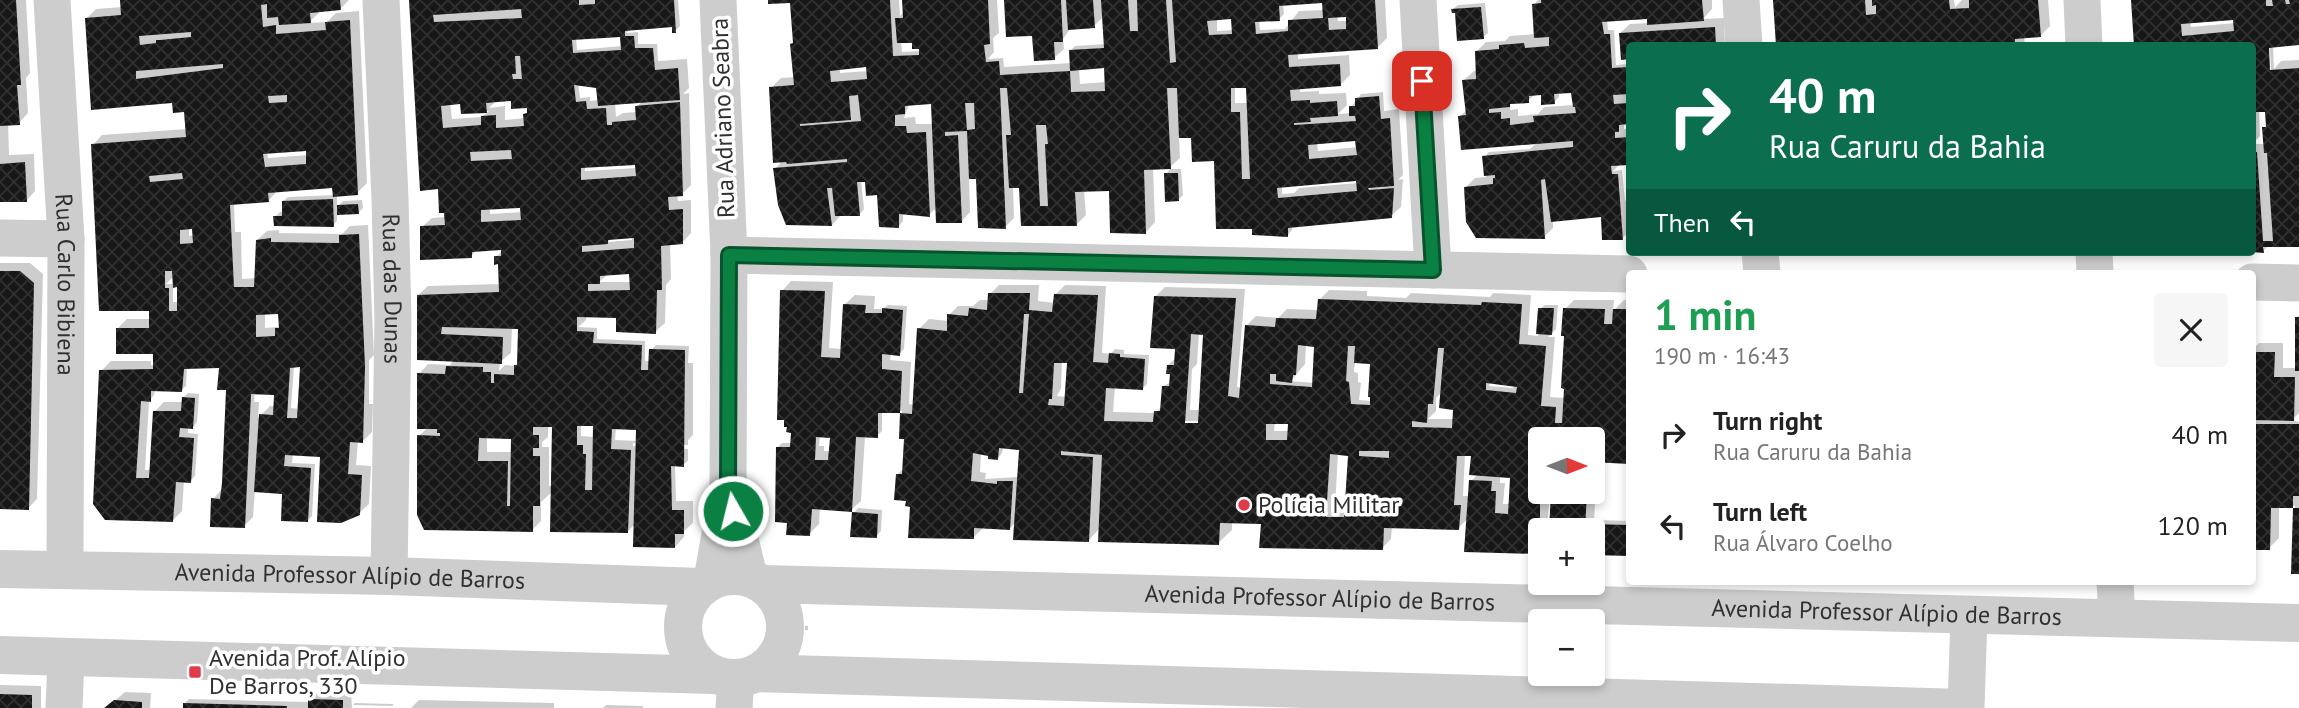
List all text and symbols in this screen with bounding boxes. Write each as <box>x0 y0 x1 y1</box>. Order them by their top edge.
street label: Rua Adriano Seabra <box>704 17 741 219</box>
pin <box>1392 51 1452 111</box>
icon: arrive <box>1403 62 1441 100</box>
text: 40 m <box>1769 63 1876 127</box>
icon: right <box>1654 70 1745 161</box>
text: Rua Caruru da Bahia <box>1769 125 2046 167</box>
street label: Rua Carlo Bibiena <box>48 193 82 376</box>
icon: left <box>1724 203 1762 241</box>
text: Then <box>1654 206 1710 239</box>
street label: Rua das Dunas <box>375 213 409 364</box>
text: 1 min <box>1654 287 1756 342</box>
button: close <box>2154 293 2228 367</box>
text: 190 m · 16:43 <box>1654 341 1790 370</box>
text: Turn right <box>1713 404 1822 437</box>
icon: right <box>1654 416 1692 454</box>
text: 40 m <box>2172 418 2228 451</box>
north arrow <box>1528 427 1605 504</box>
map controls <box>1528 427 1605 686</box>
text: Rua Caruru da Bahia <box>1713 437 1912 466</box>
position arrow <box>696 474 770 548</box>
place label: Polícia Militar <box>1258 489 1399 520</box>
text: Turn left <box>1713 495 1807 528</box>
marker: Polícia Militar <box>1236 497 1252 513</box>
icon: left <box>1654 507 1692 545</box>
text: 120 m <box>2157 509 2228 542</box>
button: + <box>1528 518 1605 595</box>
text: Rua Álvaro Coelho <box>1713 528 1893 557</box>
street label: Avenida Professor Alípio de Barros <box>174 556 526 596</box>
street label: Avenida Professor Alípio de Barros <box>1144 578 1495 618</box>
street label: Avenida Professor Alípio de Barros <box>1711 592 2062 632</box>
button: − <box>1528 609 1605 686</box>
place label: Avenida Prof. Alípio De Barros, 330 <box>209 642 406 701</box>
marker: Avenida Prof. Alípio De Barros, 330 <box>187 664 203 680</box>

